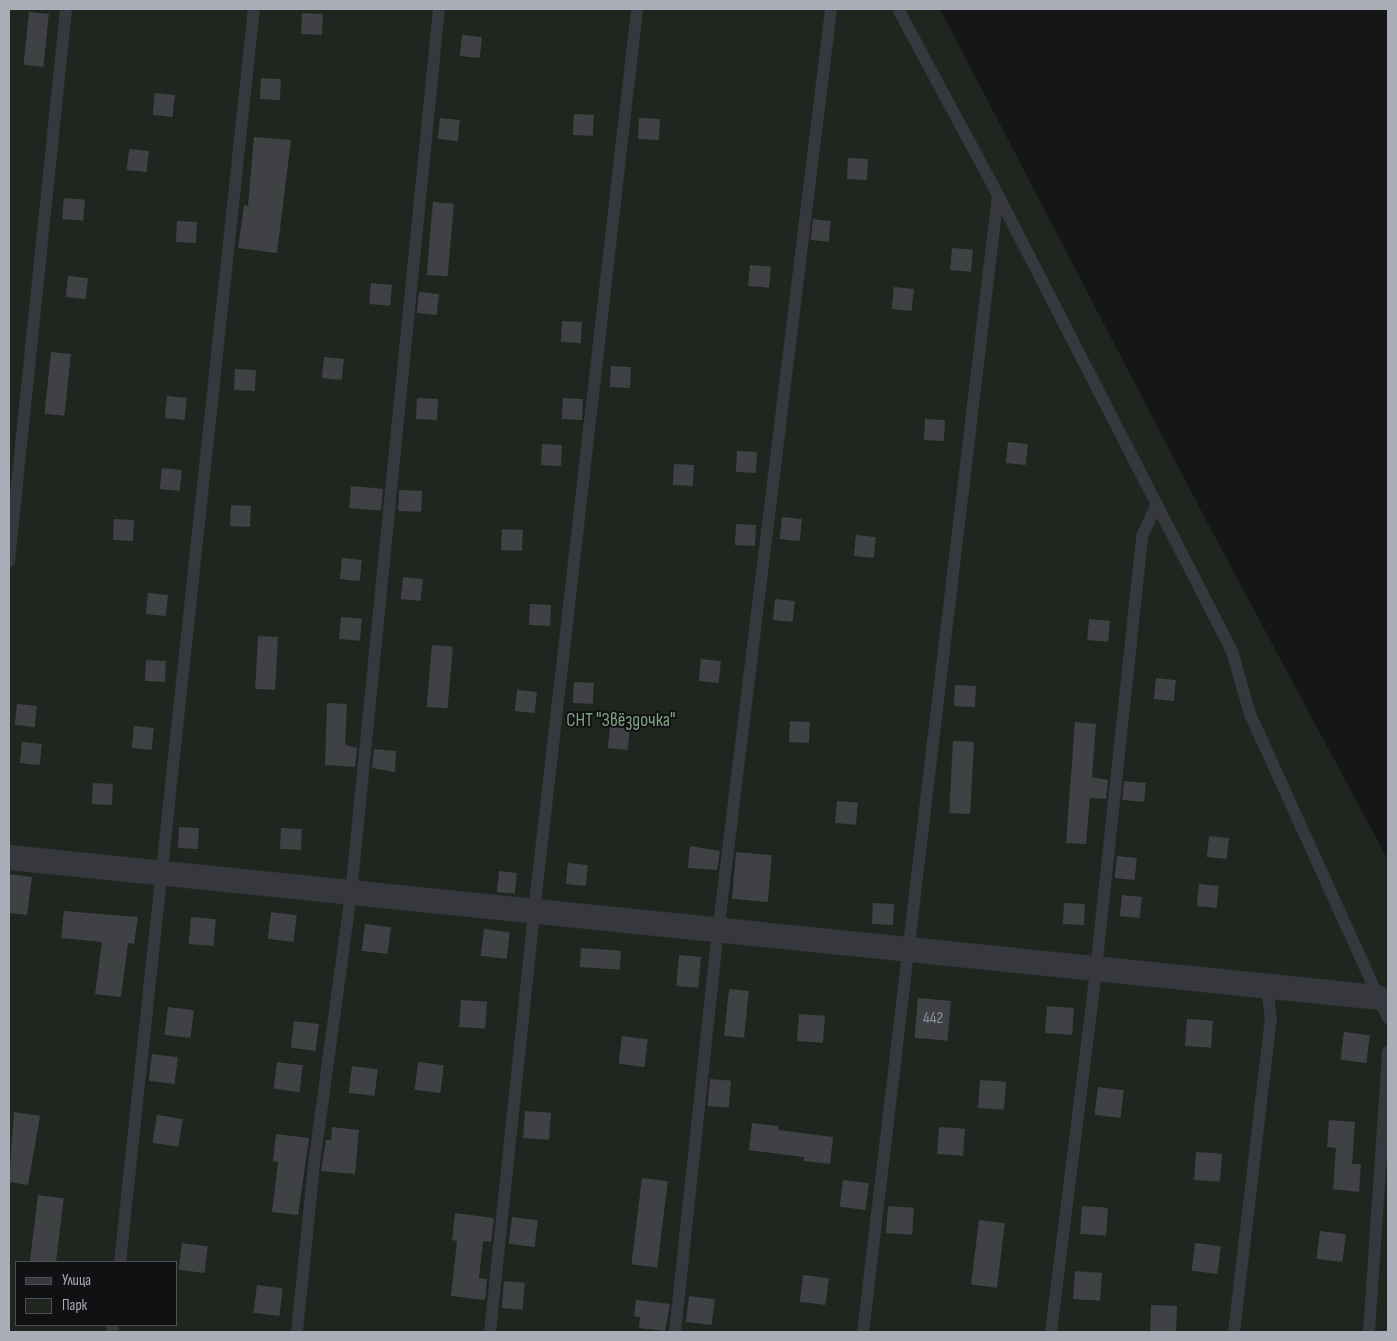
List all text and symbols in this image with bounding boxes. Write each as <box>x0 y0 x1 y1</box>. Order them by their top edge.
park label: СНТ "Звёздочка" <box>566 710 676 732</box>
house number: 442 <box>923 1009 943 1029</box>
legend <box>15 1261 178 1326</box>
text: Улица <box>62 1271 91 1290</box>
text: Парк <box>62 1296 87 1315</box>

